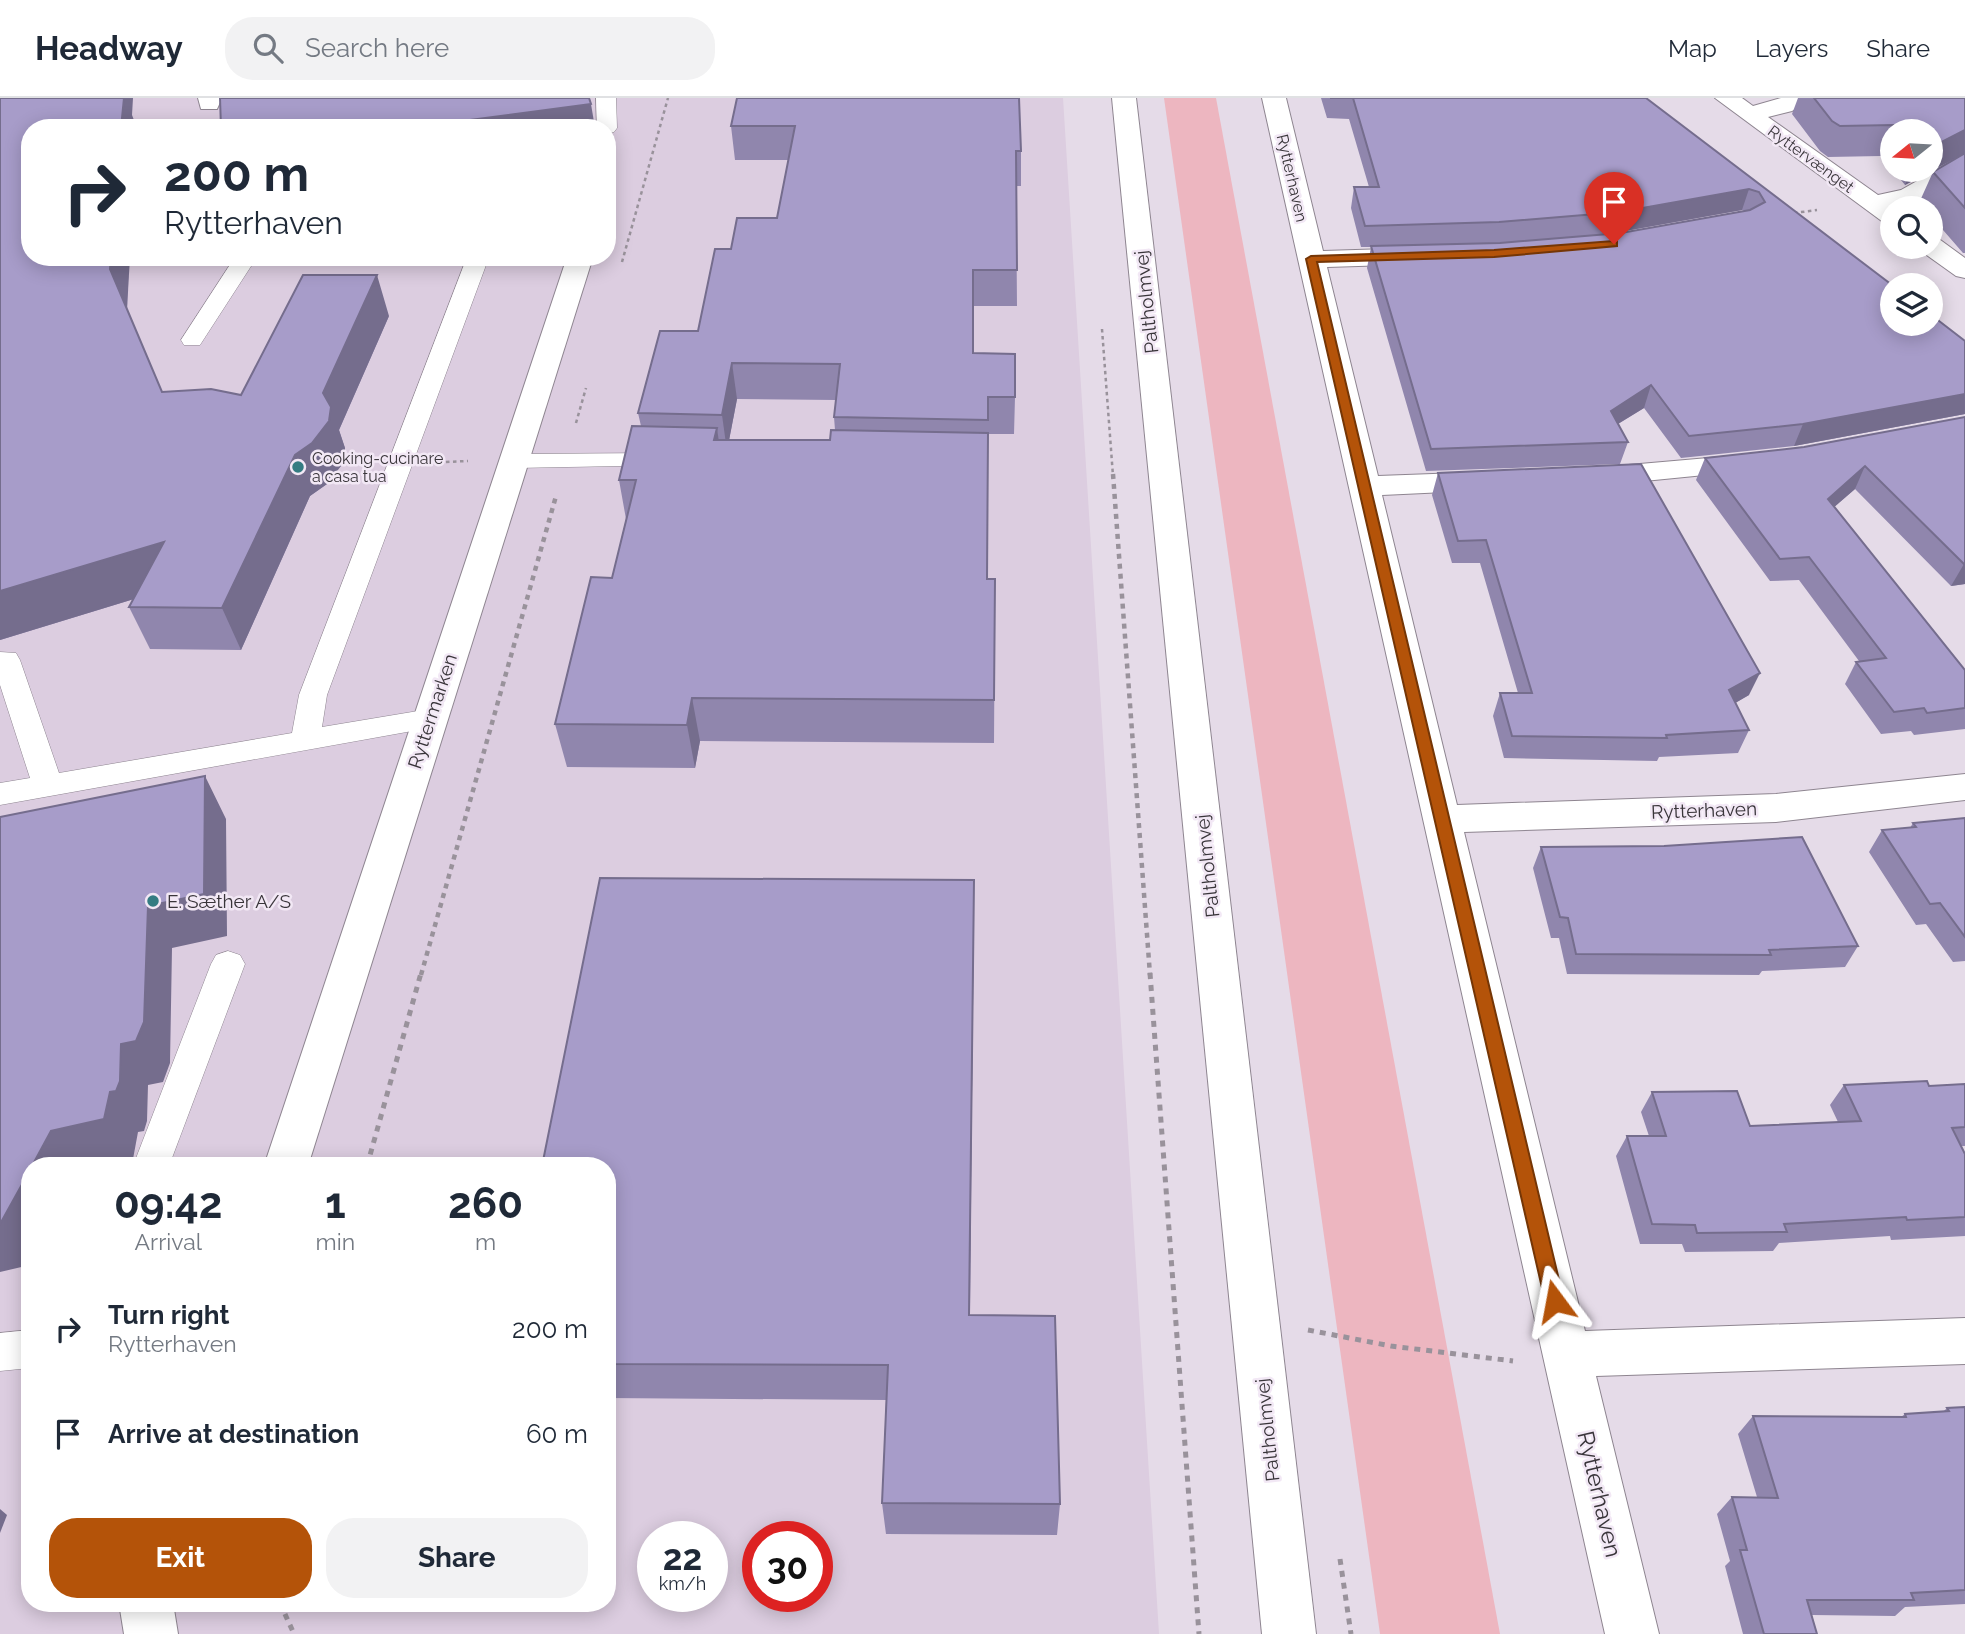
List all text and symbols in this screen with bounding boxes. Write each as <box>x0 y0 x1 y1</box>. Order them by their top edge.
search box <box>225 17 715 80</box>
text: Headway <box>35 29 183 68</box>
icon: search <box>249 29 287 67</box>
text: Search here <box>305 33 449 63</box>
text: Map <box>1668 34 1717 63</box>
text: Layers <box>1755 34 1828 63</box>
text: Share <box>1866 34 1930 63</box>
north arrow <box>1880 119 1942 182</box>
map controls <box>1880 119 1943 336</box>
street label: Ryttervænget <box>1764 121 1858 197</box>
street label: Rytterhaven <box>1273 132 1311 224</box>
text: 200 m <box>164 145 309 202</box>
icon: right <box>49 147 140 238</box>
pin <box>1584 172 1644 244</box>
icon: arrive <box>1595 183 1633 221</box>
button: search <box>1880 196 1943 259</box>
text: Rytterhaven <box>164 204 343 241</box>
street label: Paltholmvej <box>1130 249 1162 355</box>
button: layers <box>1880 273 1943 336</box>
place label: Cooking-cucinare a casa tua <box>312 449 443 486</box>
marker: Cooking-cucinare a casa tua <box>290 459 306 475</box>
street label: Ryttermarken <box>403 651 461 771</box>
street label: Rytterhaven <box>1651 797 1757 823</box>
street label: Paltholmvej <box>1191 813 1223 919</box>
place label: E. Sæther A/S <box>167 890 291 912</box>
marker: E. Sæther A/S <box>145 893 161 909</box>
text: 09:42 <box>114 1179 223 1228</box>
text: 1 <box>325 1179 346 1228</box>
text: 260 <box>448 1179 523 1228</box>
text: Arrival <box>135 1228 202 1255</box>
text: min <box>316 1228 355 1255</box>
text: m <box>475 1228 496 1255</box>
position arrow <box>1518 1264 1592 1338</box>
text: Turn right <box>108 1300 229 1330</box>
icon: right <box>49 1310 87 1348</box>
text: 200 m <box>512 1314 588 1344</box>
text: Rytterhaven <box>108 1330 237 1357</box>
street label: Paltholmvej <box>1251 1377 1283 1483</box>
icon: arrive <box>49 1415 87 1453</box>
text: Arrive at destination <box>108 1419 359 1449</box>
text: 60 m <box>526 1419 588 1449</box>
street label: Rytterhaven <box>1572 1428 1628 1560</box>
button: Exit <box>49 1518 312 1598</box>
button: Share <box>326 1518 588 1598</box>
speed limit sign: 30 <box>742 1521 833 1612</box>
text: 22 <box>663 1537 702 1578</box>
text: km/h <box>659 1573 706 1594</box>

